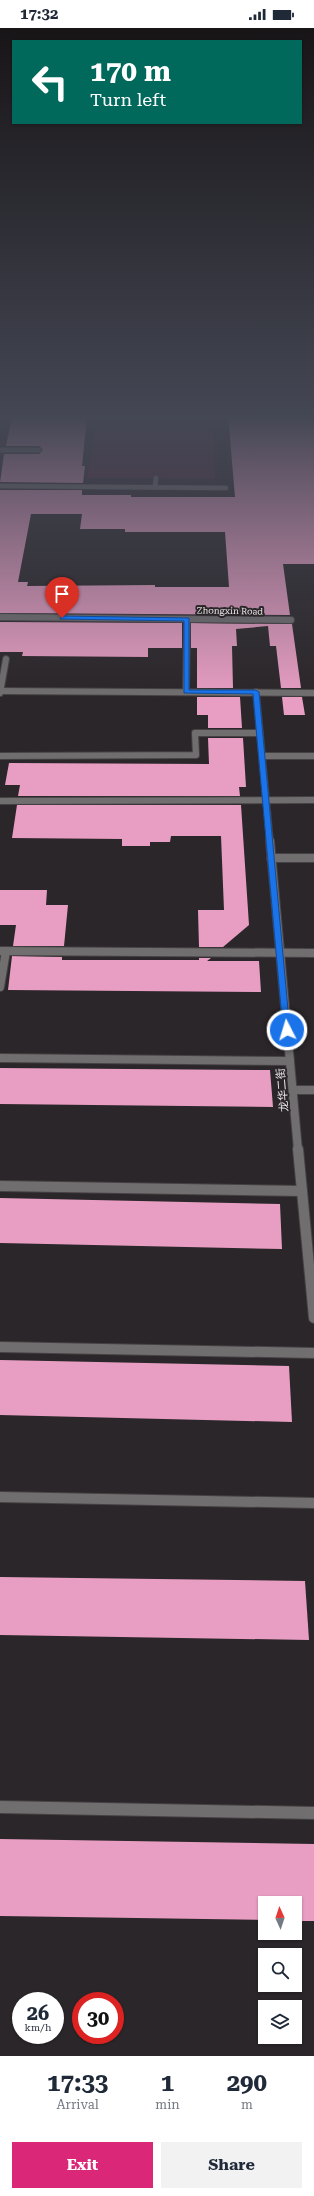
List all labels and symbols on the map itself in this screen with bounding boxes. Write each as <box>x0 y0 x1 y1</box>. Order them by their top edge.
pin <box>45 577 79 618</box>
street label: Zhongxin Road <box>197 605 263 617</box>
position arrow <box>266 1009 308 1051</box>
street label: 龙华二街 <box>274 1067 291 1112</box>
north arrow <box>258 1896 302 1940</box>
speed limit sign: 30 <box>72 1992 124 2044</box>

